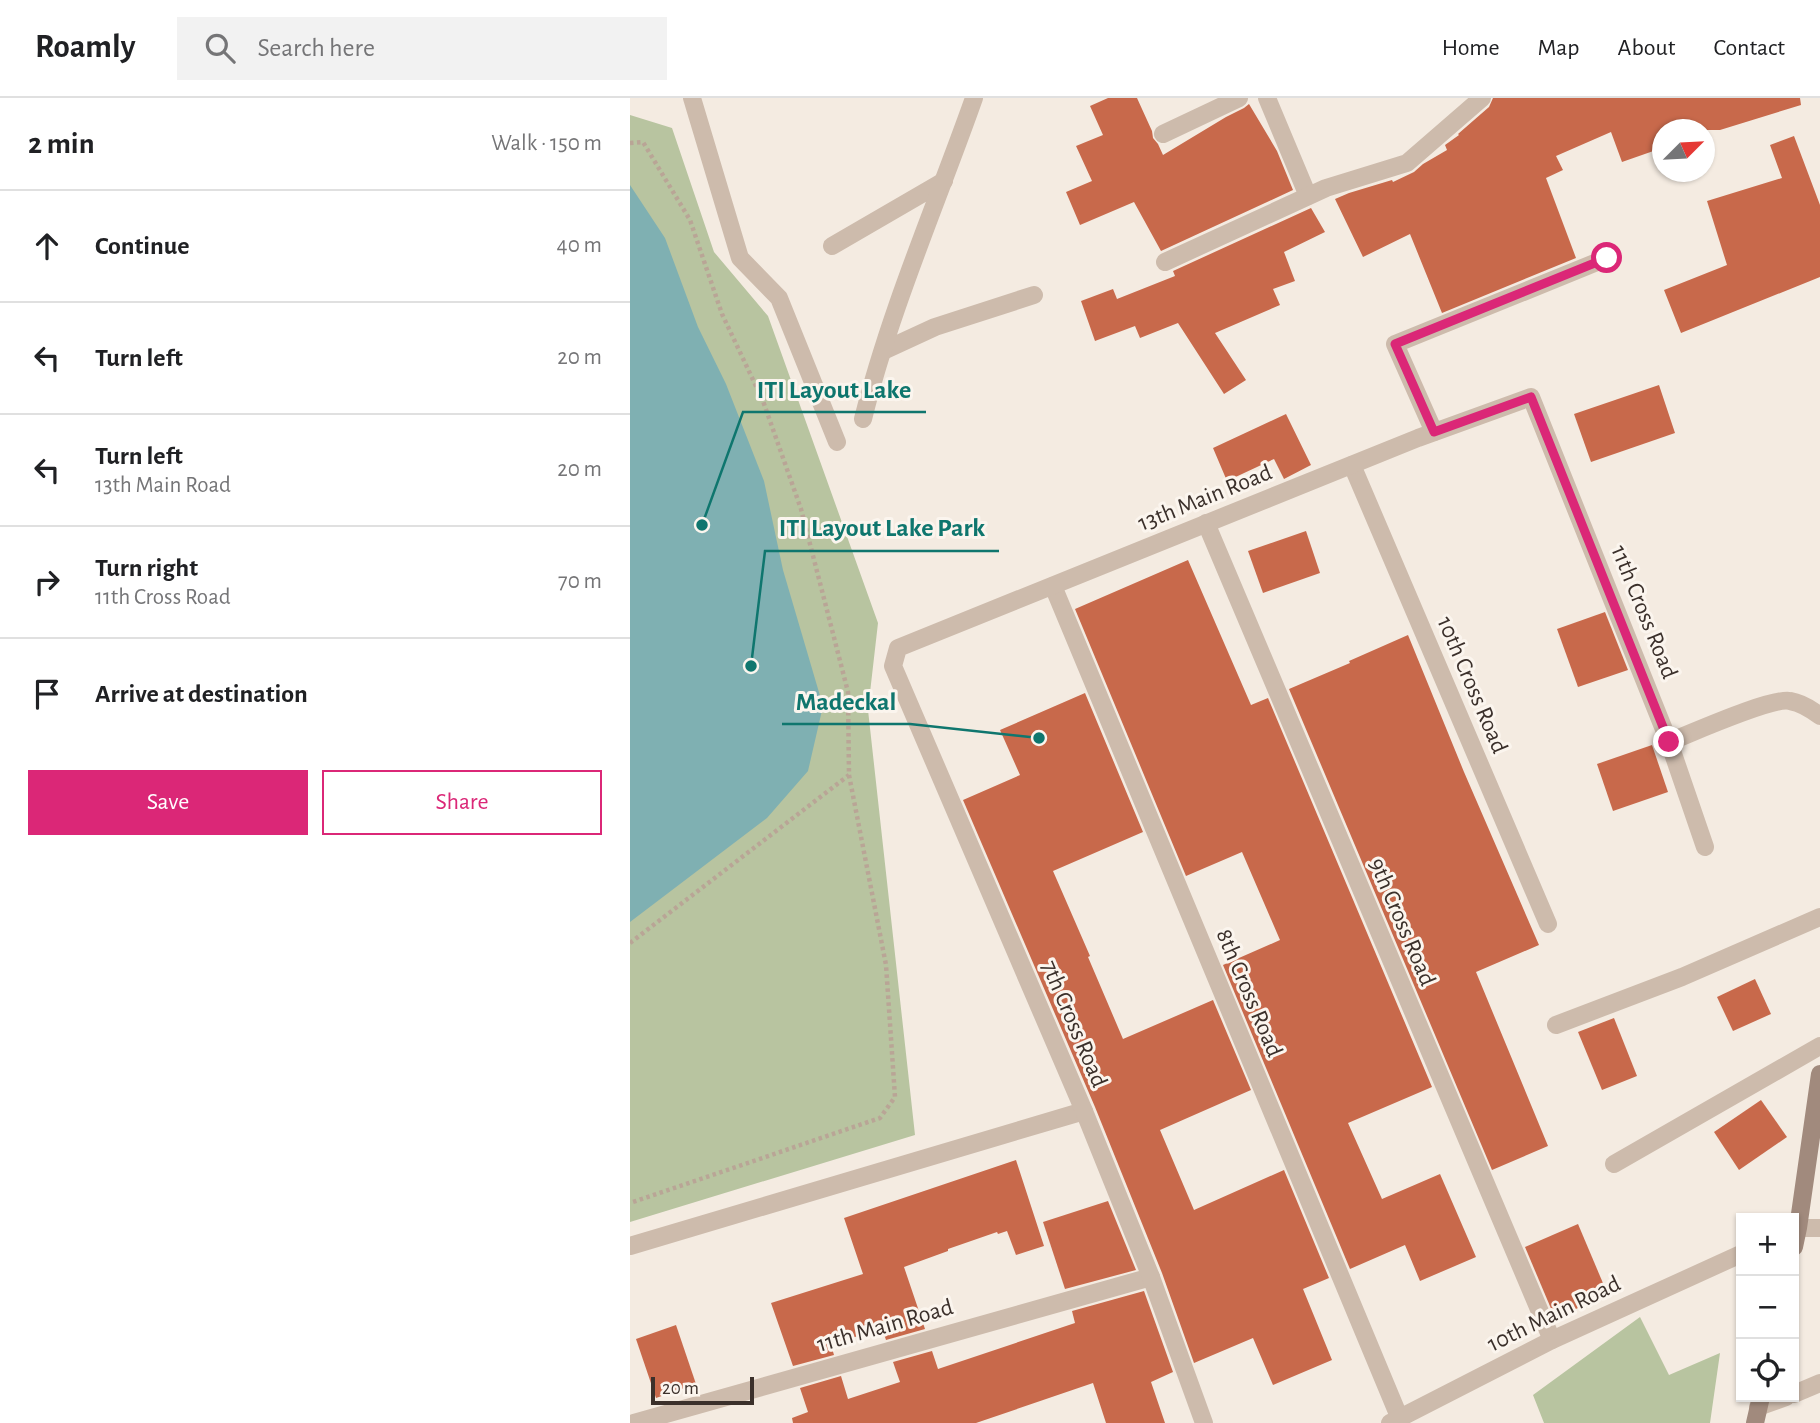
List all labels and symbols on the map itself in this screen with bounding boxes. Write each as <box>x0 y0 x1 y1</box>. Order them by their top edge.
north arrow <box>1652 119 1715 182</box>
route start <box>1591 242 1622 273</box>
callout: ITI Layout Lake <box>743 365 926 412</box>
text: ITI Layout Lake <box>757 377 911 403</box>
street label: 13th Main Road <box>1135 460 1275 536</box>
callout: ITI Layout Lake Park <box>765 504 999 551</box>
text: ITI Layout Lake Park <box>779 515 985 541</box>
street label: 11th Cross Road <box>1606 542 1682 682</box>
street label: 10th Cross Road <box>1432 613 1512 757</box>
callout: Madeckal <box>782 677 910 724</box>
text: Madeckal <box>796 689 896 715</box>
route end <box>1653 726 1684 757</box>
street label: 9th Cross Road <box>1364 855 1440 989</box>
street label: 8th Cross Road <box>1211 926 1287 1060</box>
street label: 7th Cross Road <box>1037 957 1111 1091</box>
street label: 10th Main Road <box>1484 1271 1624 1357</box>
street label: 11th Main Road <box>814 1295 956 1357</box>
scale bar <box>651 1374 754 1406</box>

